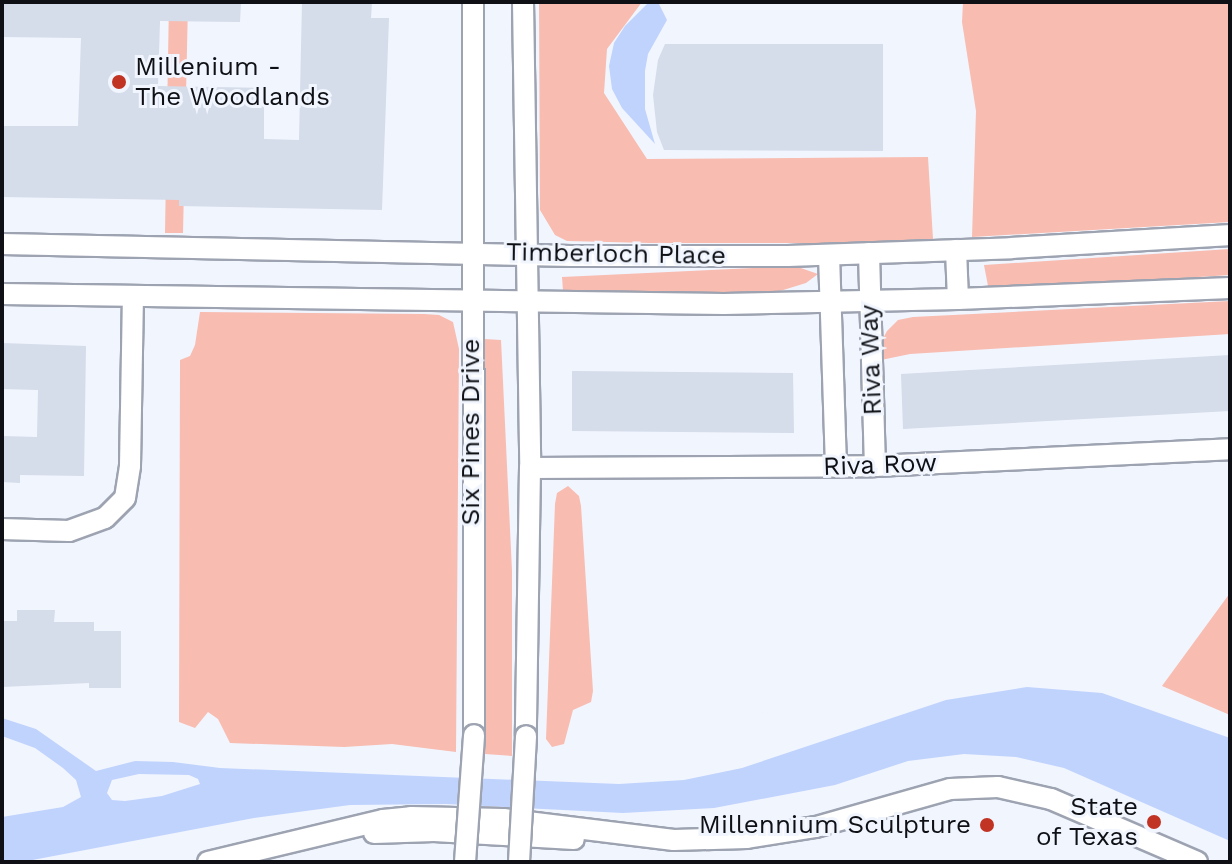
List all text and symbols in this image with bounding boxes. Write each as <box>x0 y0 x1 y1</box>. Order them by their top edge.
place label: Millenium - The Woodlands <box>135 51 331 112</box>
marker: Millenium - The Woodlands <box>110 73 128 91</box>
street label: Timberloch Place <box>506 236 726 272</box>
street label: Riva Way <box>853 303 889 417</box>
street label: Six Pines Drive <box>455 338 487 526</box>
street label: Riva Row <box>822 447 938 483</box>
place label: State of Texas <box>1034 791 1138 852</box>
place label: Millennium Sculpture <box>699 809 971 841</box>
marker: State of Texas <box>1145 813 1163 831</box>
marker: Millennium Sculpture <box>978 816 996 834</box>

